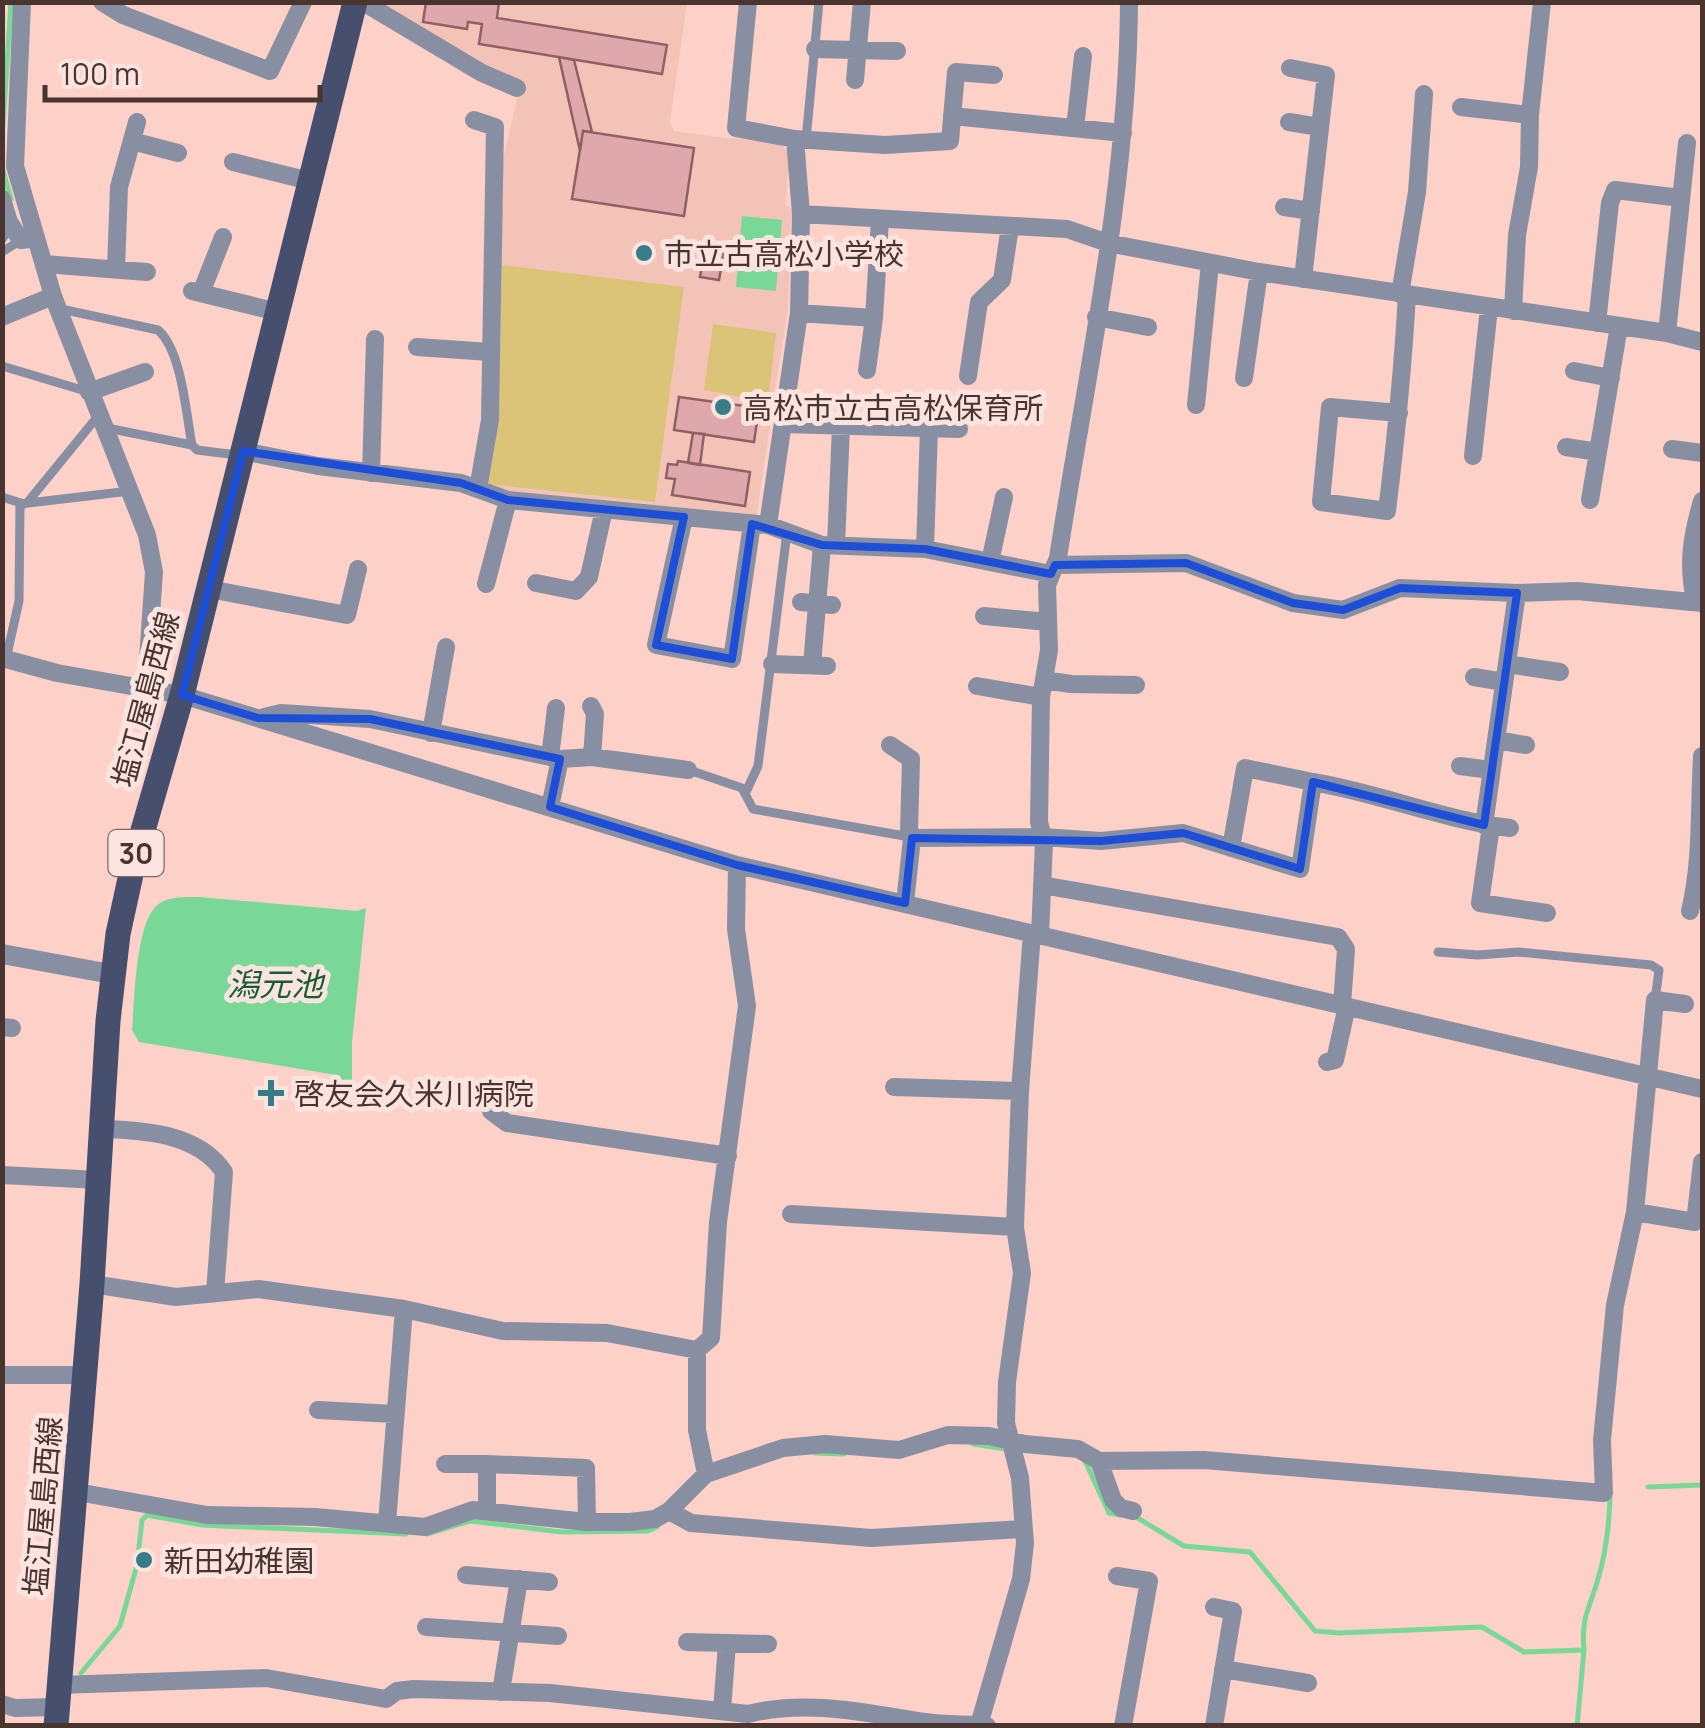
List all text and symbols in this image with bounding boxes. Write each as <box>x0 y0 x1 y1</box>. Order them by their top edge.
scale bar <box>45 40 320 102</box>
text: 100 m <box>60 53 140 94</box>
place label: 市立古高松小学校 <box>664 233 904 274</box>
marker: 市立古高松小学校 <box>633 242 655 264</box>
place label: 高松市立古高松保育所 <box>743 387 1043 428</box>
marker: 高松市立古高松保育所 <box>712 396 734 418</box>
street label: 塩江屋島西線 <box>102 607 188 791</box>
road number: 30 <box>108 830 164 876</box>
water label: 潟元池 <box>227 962 326 1006</box>
place label: 啓友会久米川病院 <box>294 1073 534 1114</box>
marker: 啓友会久米川病院 <box>258 1080 284 1106</box>
street label: 塩江屋島西線 <box>14 1415 70 1597</box>
place label: 新田幼稚園 <box>164 1540 314 1581</box>
marker: 新田幼稚園 <box>133 1549 155 1571</box>

